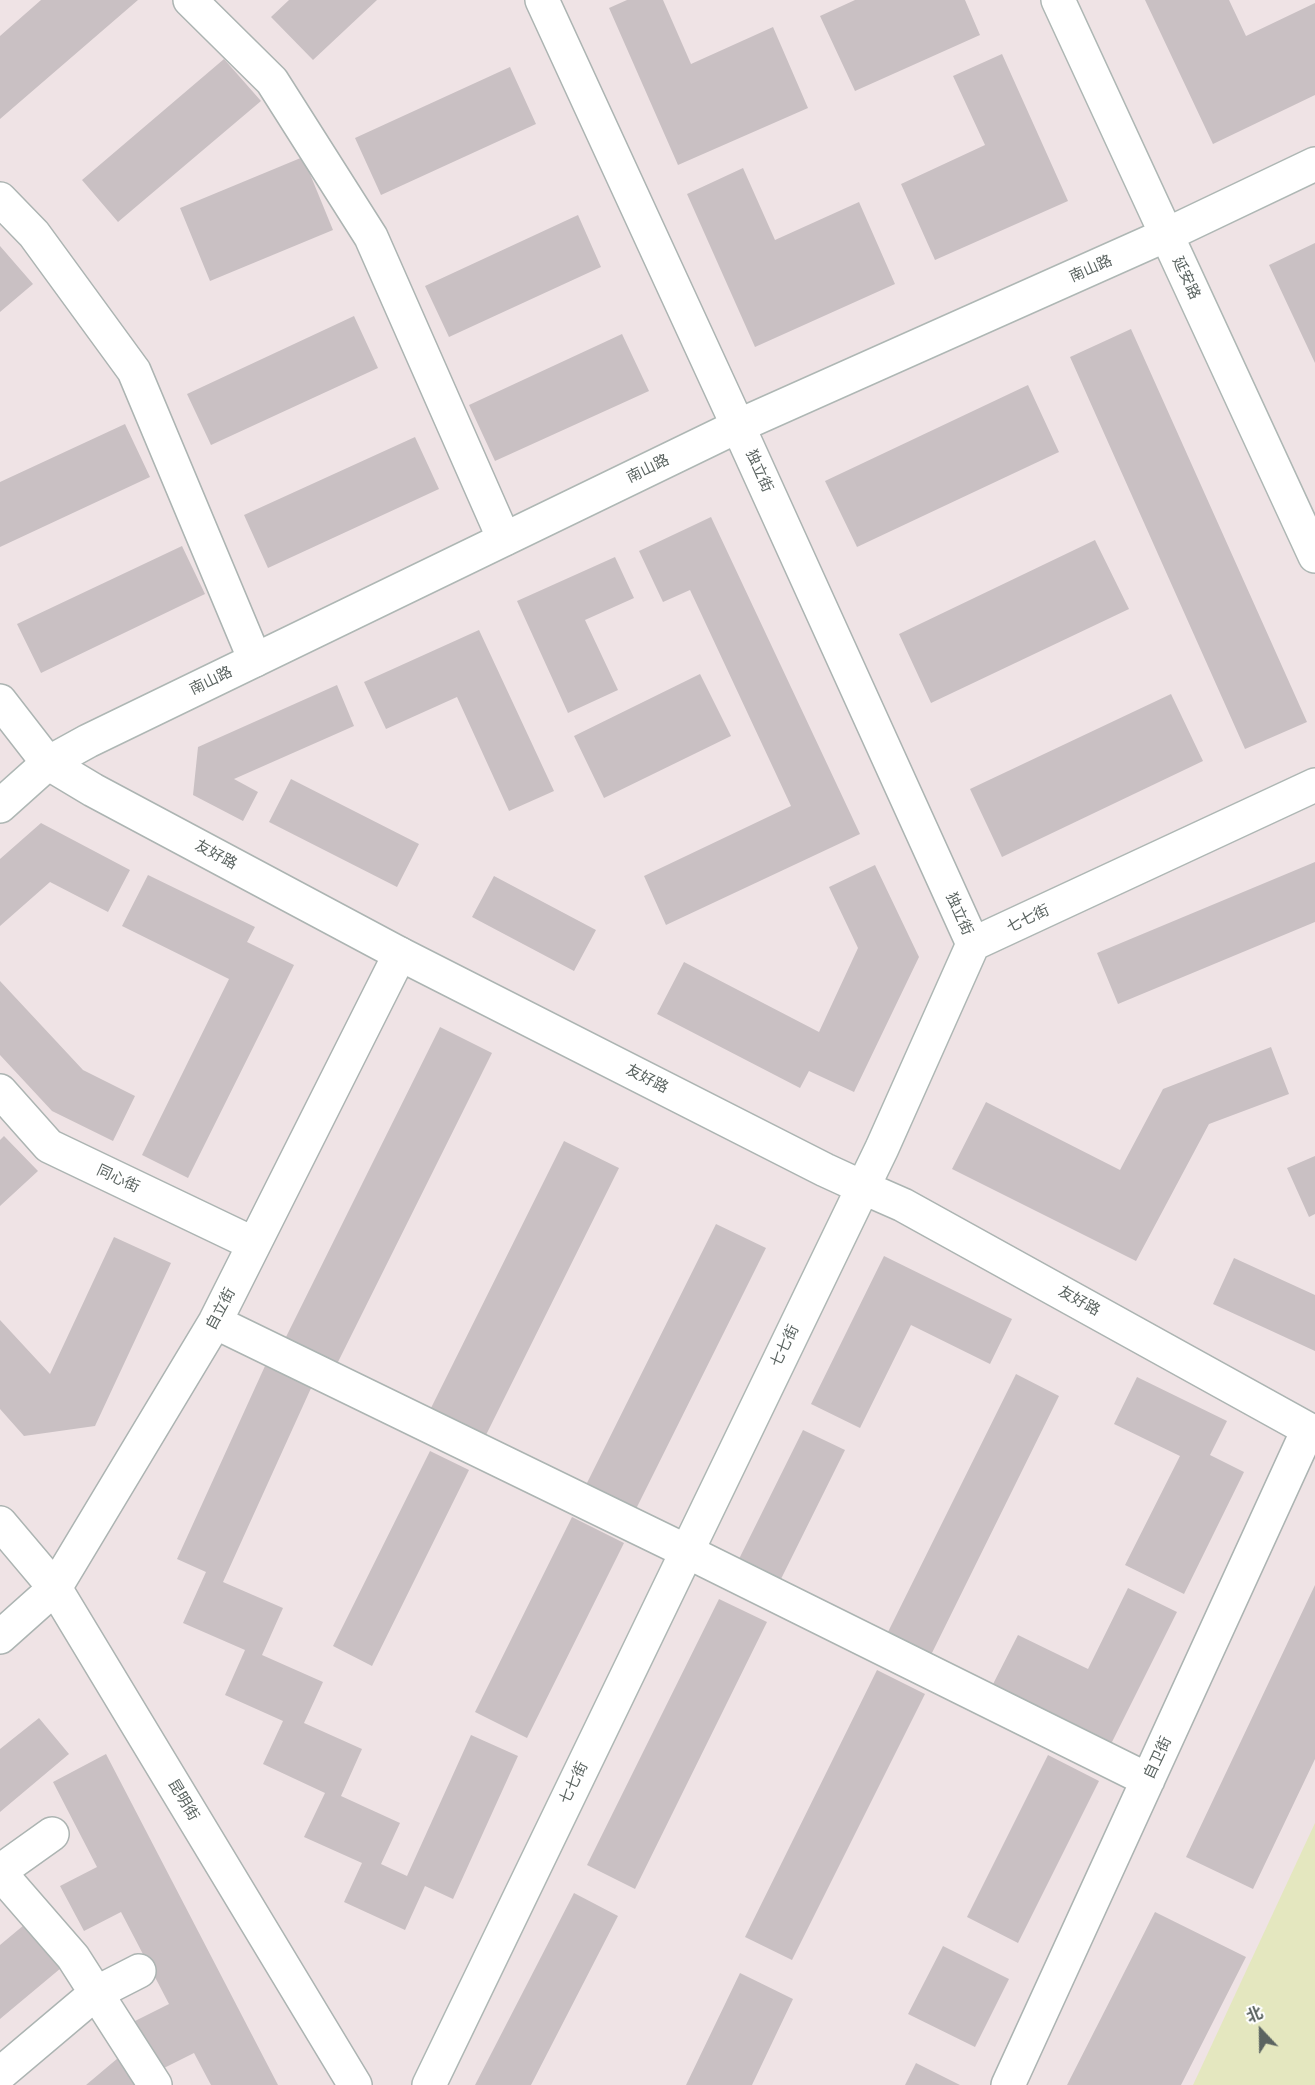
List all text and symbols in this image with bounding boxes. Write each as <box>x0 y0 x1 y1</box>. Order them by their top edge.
street label: 南山路 <box>1067 252 1115 286</box>
street label: 延安路 <box>1168 254 1204 302</box>
street label: 独立街 <box>742 447 776 495</box>
street label: 南山路 <box>624 451 672 487</box>
street label: 南山路 <box>187 663 235 699</box>
street label: 友好路 <box>192 836 240 874</box>
street label: 独立街 <box>942 890 976 938</box>
street label: 七七街 <box>1004 901 1052 937</box>
street label: 友好路 <box>623 1061 671 1097</box>
street label: 同心街 <box>94 1161 142 1197</box>
street label: 友好路 <box>1055 1282 1103 1320</box>
street label: 自立街 <box>202 1285 240 1333</box>
street label: 七七街 <box>767 1322 803 1370</box>
street label: 自卫街 <box>1140 1734 1176 1782</box>
street label: 七七街 <box>556 1759 592 1807</box>
street label: 昆明街 <box>164 1776 202 1824</box>
north arrow <box>1231 2001 1291 2061</box>
text: 北 <box>1243 2002 1265 2027</box>

